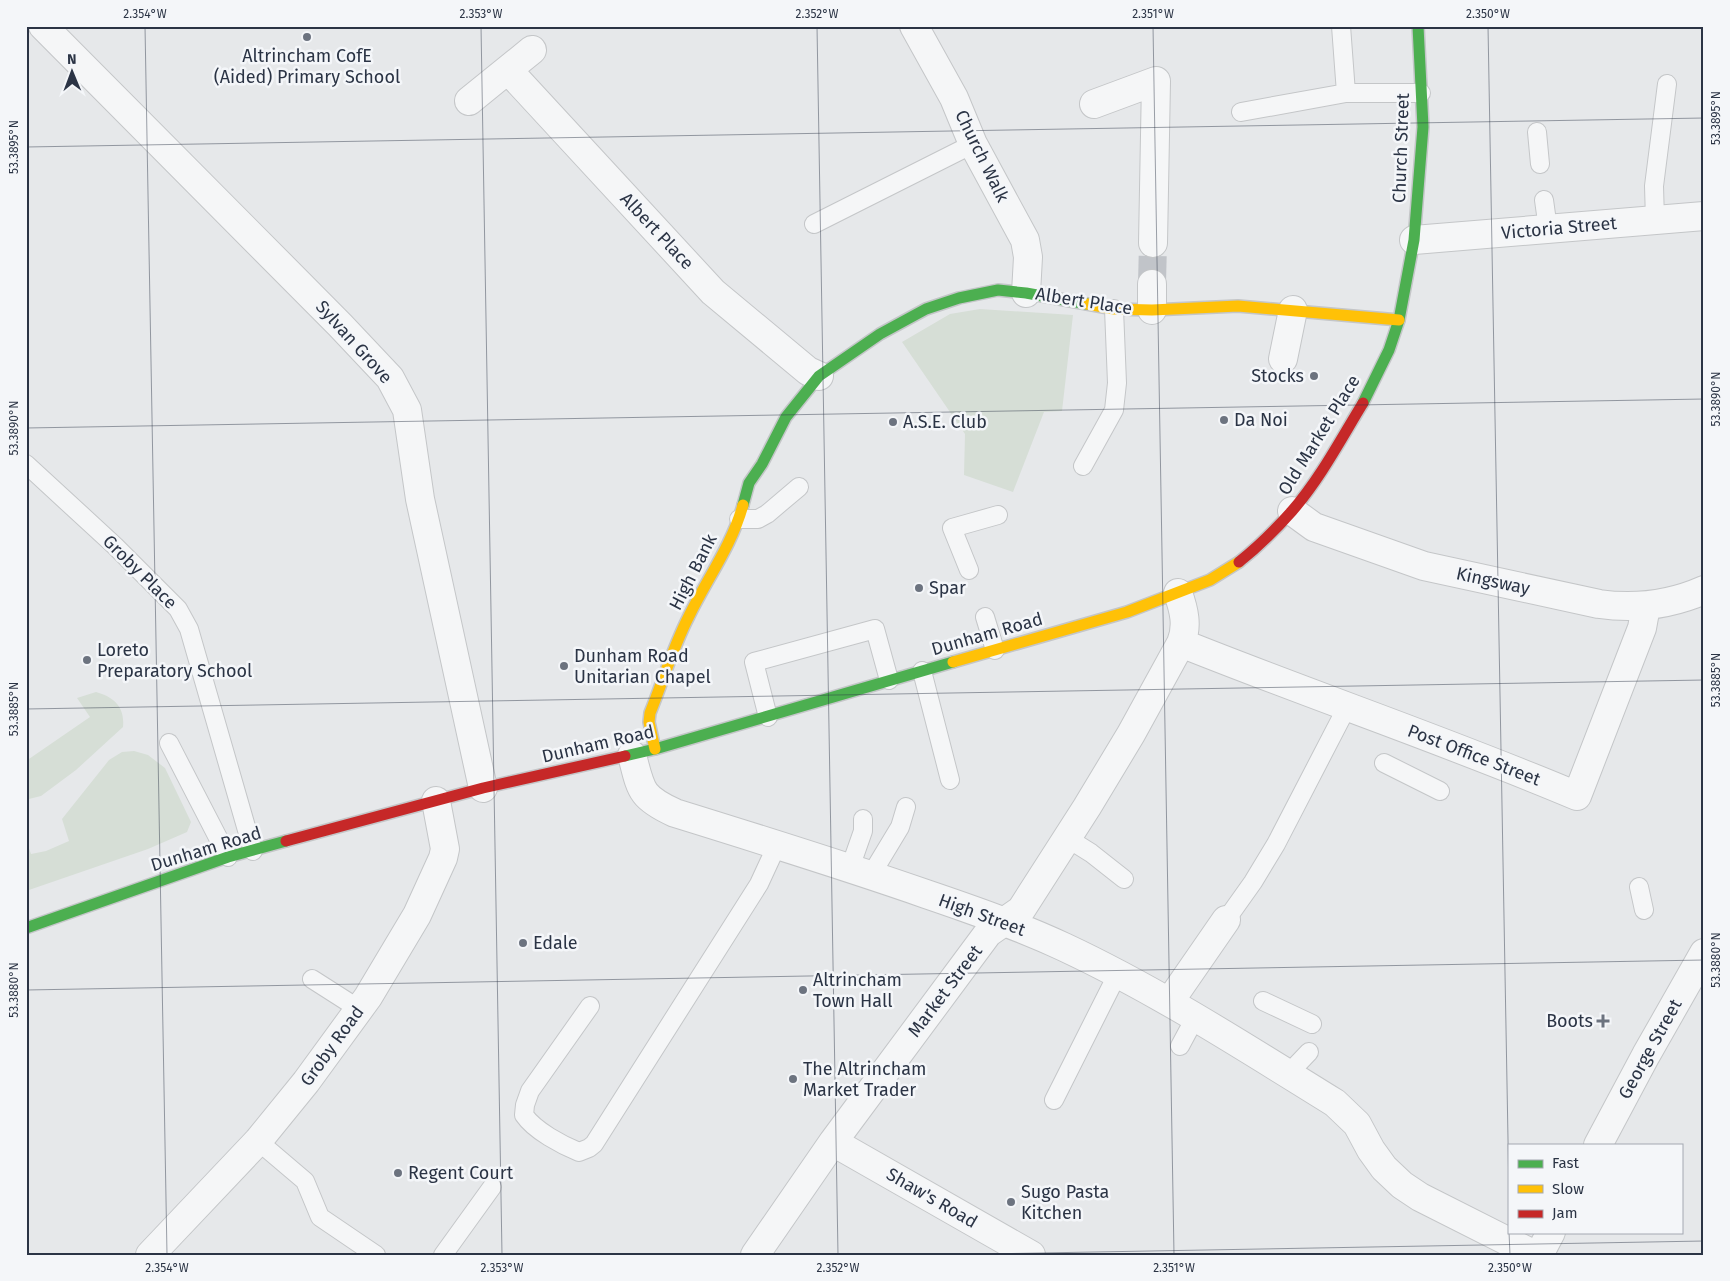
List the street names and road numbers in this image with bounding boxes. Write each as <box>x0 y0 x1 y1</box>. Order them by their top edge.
street label: Church Street <box>1388 92 1414 203</box>
street label: Church Walk <box>950 106 1014 206</box>
street label: Albert Place <box>616 188 698 274</box>
street label: Victoria Street <box>1500 212 1618 244</box>
street label: Albert Place <box>1034 282 1134 320</box>
street label: Sylvan Grove <box>311 296 397 388</box>
street label: Old Market Place <box>1273 371 1365 499</box>
street label: Groby Place <box>98 530 182 614</box>
street label: High Bank <box>664 530 722 614</box>
street label: Kingsway <box>1454 562 1532 600</box>
street label: Dunham Road <box>929 608 1045 660</box>
street label: Dunham Road <box>540 720 656 768</box>
street label: Post Office Street <box>1404 720 1544 791</box>
street label: Dunham Road <box>148 822 264 876</box>
street label: High Street <box>936 889 1029 941</box>
street label: Market Street <box>903 940 987 1041</box>
street label: George Street <box>1614 995 1687 1103</box>
street label: Groby Road <box>295 1001 369 1091</box>
street label: Shaw's Road <box>883 1163 981 1233</box>

